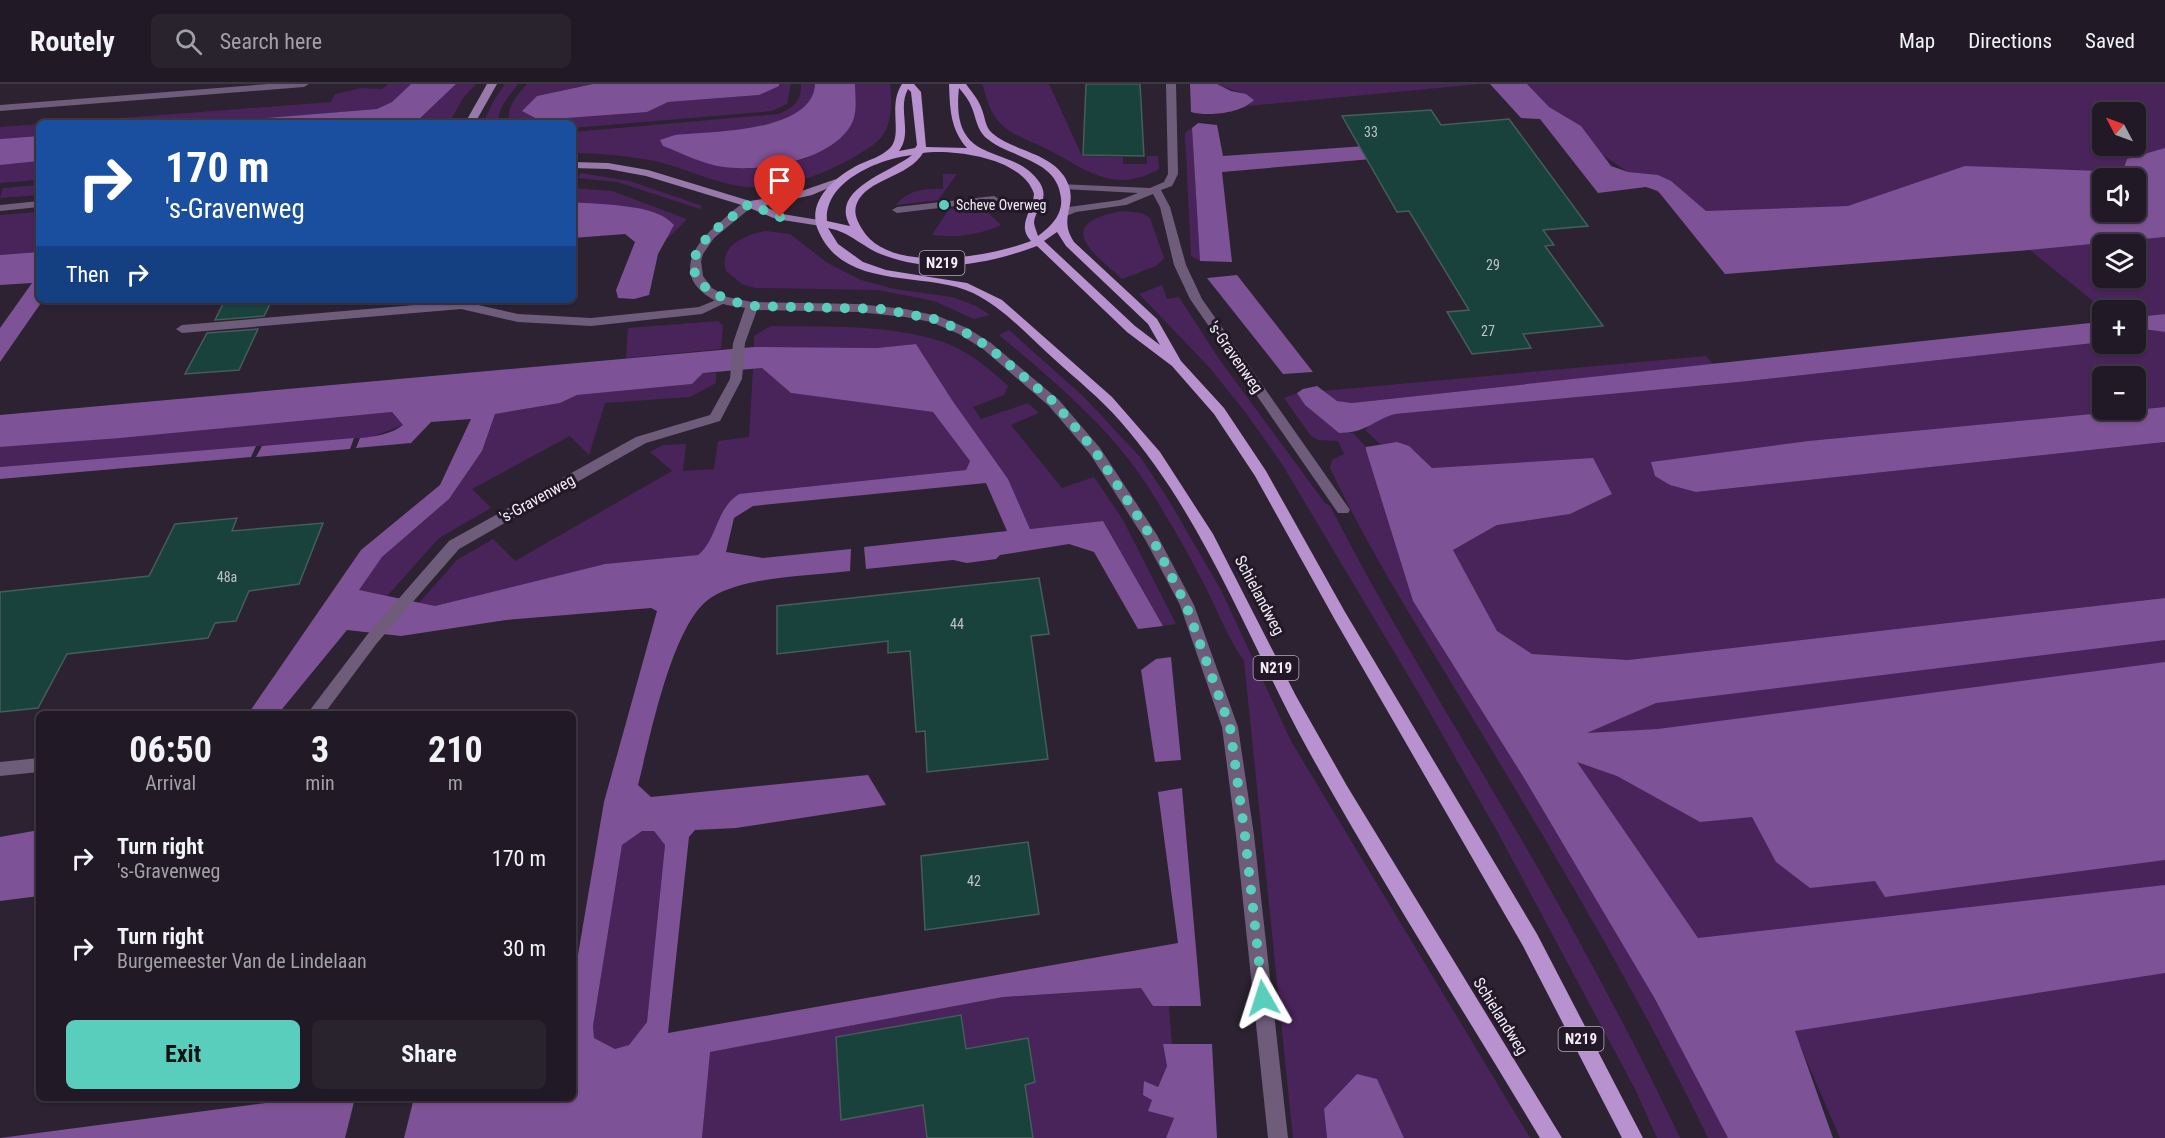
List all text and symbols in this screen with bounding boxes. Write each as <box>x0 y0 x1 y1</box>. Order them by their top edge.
search box <box>151 14 571 68</box>
text: Routely <box>30 25 115 58</box>
icon: search <box>172 25 205 58</box>
text: Search here <box>220 29 322 54</box>
text: Map <box>1899 29 1935 53</box>
text: Directions <box>1968 29 2052 53</box>
text: Saved <box>2085 29 2135 53</box>
north arrow <box>2092 102 2146 156</box>
map controls <box>2092 102 2146 420</box>
house number: 33 <box>1364 124 1378 140</box>
text: 170 m <box>165 143 270 192</box>
icon: right <box>66 144 144 222</box>
pin <box>754 155 805 217</box>
icon: arrive <box>763 164 796 197</box>
button: sound <box>2092 168 2146 222</box>
text: 's-Gravenweg <box>165 193 305 225</box>
place label: Scheve Overweg <box>956 197 1046 213</box>
marker: Scheve Overweg <box>937 198 951 212</box>
button: layers <box>2092 234 2146 288</box>
road number: N219 <box>920 251 964 275</box>
house number: 29 <box>1486 257 1500 273</box>
icon: right <box>121 258 154 291</box>
text: Then <box>66 262 109 287</box>
button: + <box>2092 300 2146 354</box>
street label: 's-Gravenweg <box>1204 318 1267 397</box>
house number: 27 <box>1481 323 1495 339</box>
button: − <box>2092 366 2146 420</box>
street label: 's-Gravenweg <box>496 470 578 527</box>
street label: Schielandweg <box>1231 552 1288 638</box>
house number: 48a <box>217 569 237 585</box>
house number: 44 <box>950 616 964 632</box>
road number: N219 <box>1254 656 1298 680</box>
text: 06:50 <box>129 729 212 771</box>
text: 3 <box>311 729 329 771</box>
text: 210 <box>428 729 483 771</box>
text: Arrival <box>145 771 196 795</box>
text: min <box>305 771 335 795</box>
text: m <box>448 771 463 795</box>
text: Turn right <box>117 834 204 859</box>
icon: right <box>66 842 99 875</box>
text: 170 m <box>492 846 546 871</box>
text: 's-Gravenweg <box>117 859 220 883</box>
house number: 42 <box>967 873 981 889</box>
text: Turn right <box>117 924 204 949</box>
icon: right <box>66 932 99 965</box>
text: 30 m <box>503 936 546 961</box>
text: Burgemeester Van de Lindelaan <box>117 949 367 973</box>
position arrow <box>1231 966 1295 1030</box>
street label: Schielandweg <box>1469 974 1532 1058</box>
button: Exit <box>66 1020 300 1089</box>
button: Share <box>312 1020 546 1089</box>
road number: N219 <box>1558 1027 1604 1051</box>

